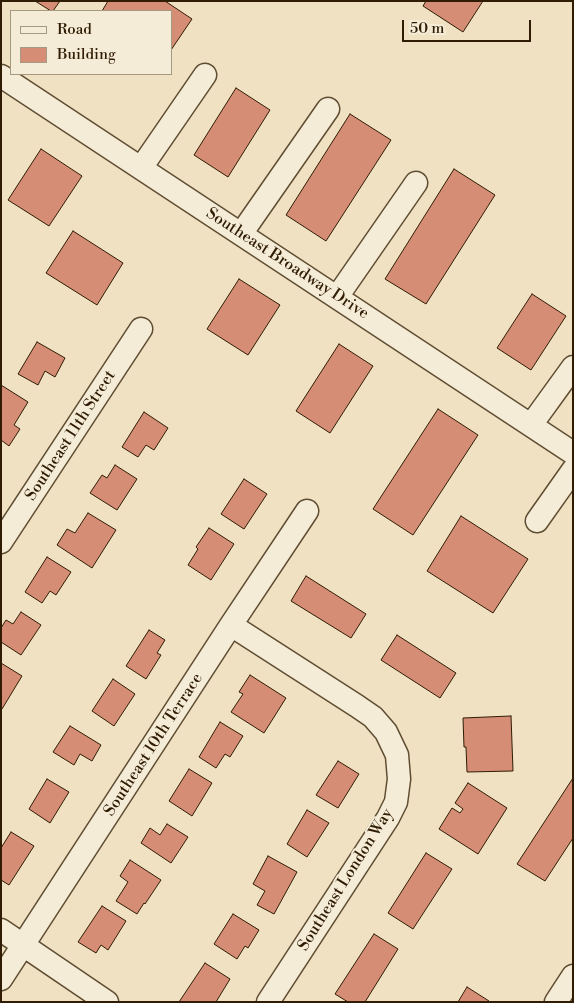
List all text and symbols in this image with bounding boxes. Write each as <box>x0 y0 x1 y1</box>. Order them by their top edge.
legend <box>10 10 172 75</box>
scale bar <box>404 10 533 42</box>
text: 50 m <box>410 19 444 38</box>
text: Road <box>57 20 92 39</box>
text: Building <box>57 45 116 64</box>
street label: Southeast Broadway Drive <box>202 204 372 324</box>
street label: Southeast 11th Street <box>22 367 120 505</box>
street label: Southeast 10th Terrace <box>101 670 207 820</box>
street label: Southeast London Way <box>294 805 398 955</box>

